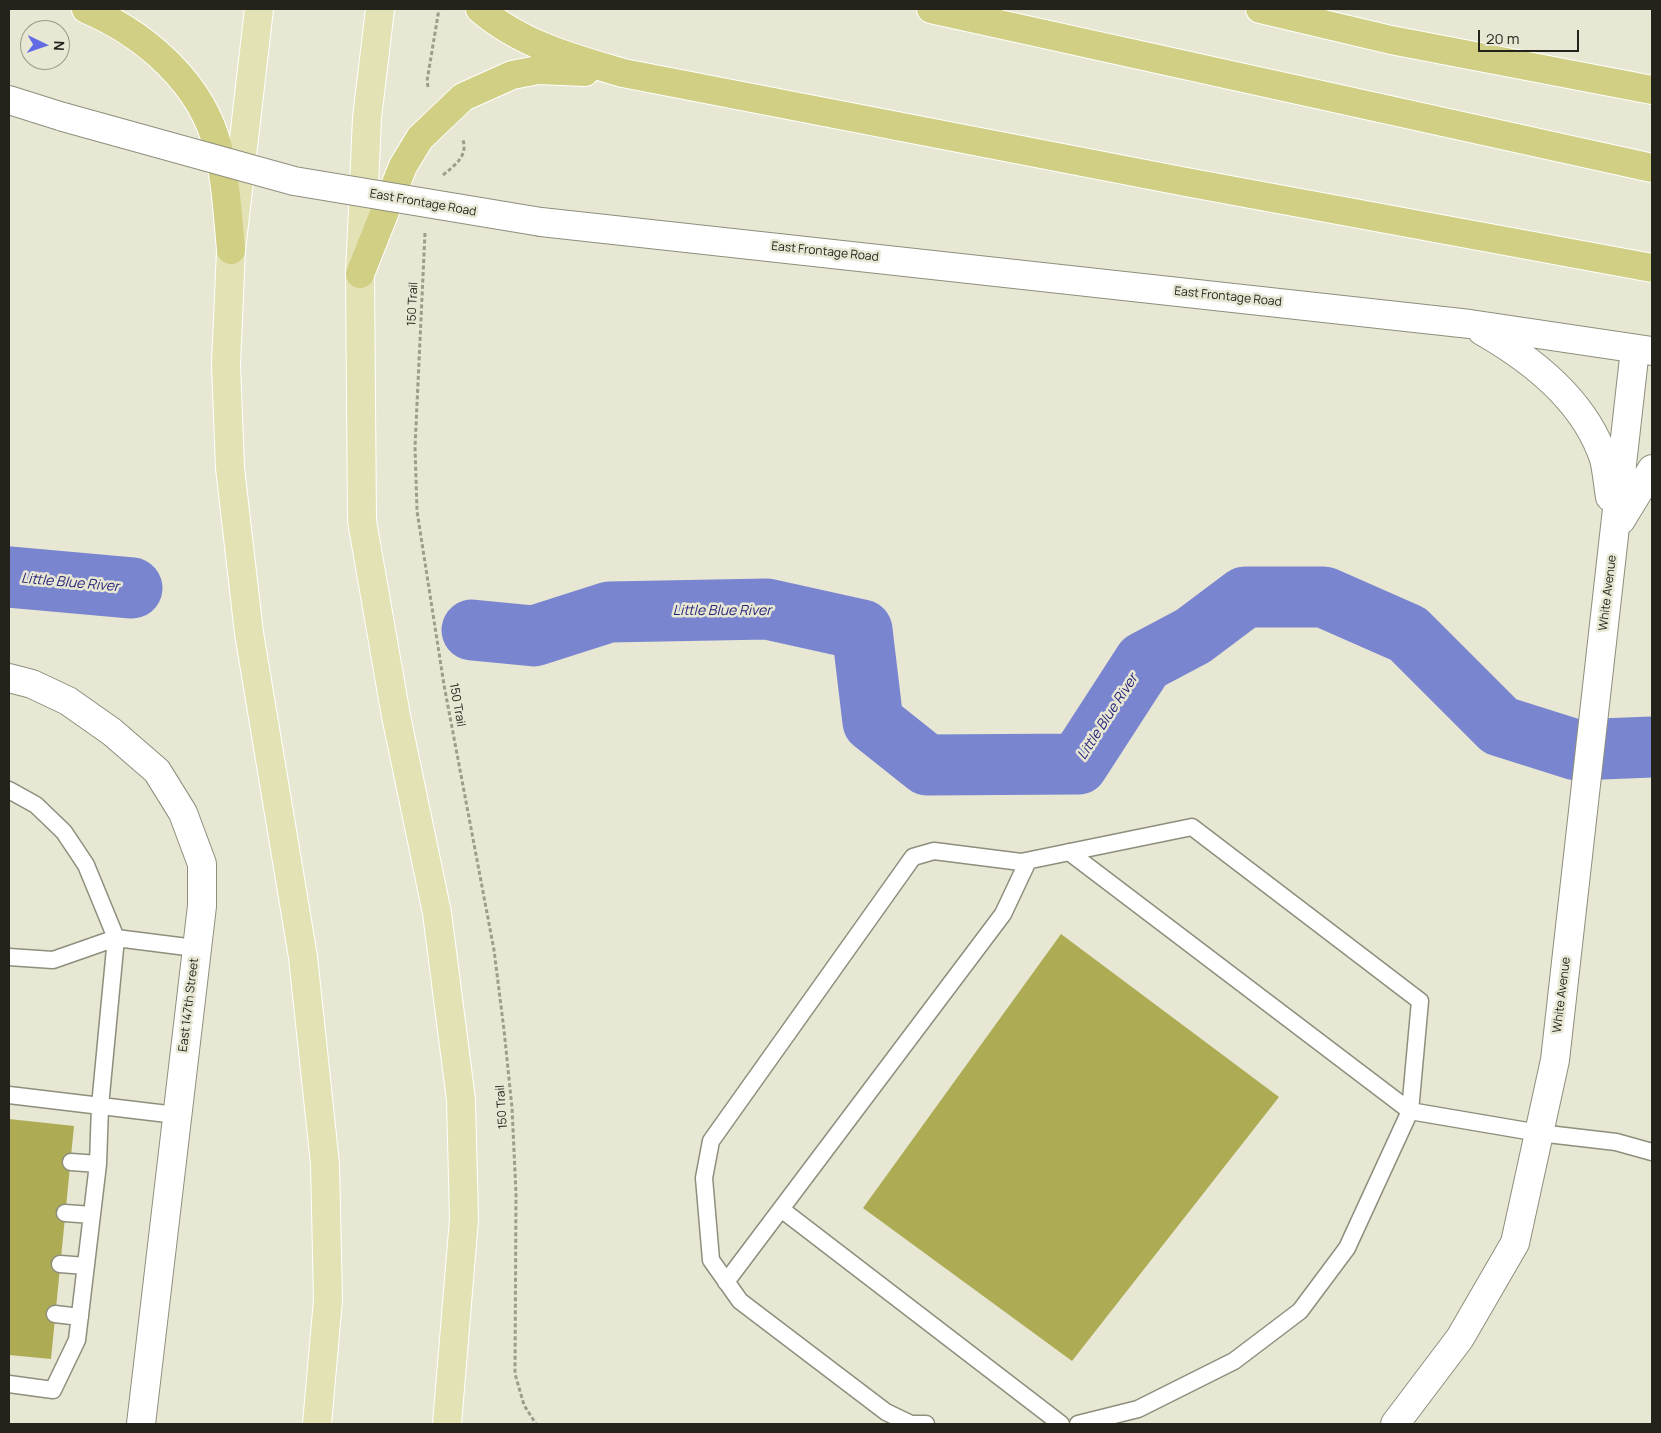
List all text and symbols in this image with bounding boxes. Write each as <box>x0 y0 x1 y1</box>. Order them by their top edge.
north arrow <box>20 20 70 70</box>
scale bar <box>1481 20 1582 52</box>
text: 20 m <box>1486 28 1519 49</box>
text: N <box>50 40 69 51</box>
street label: East Frontage Road <box>369 187 477 219</box>
street label: East Frontage Road <box>771 239 879 265</box>
street label: 150 Trail <box>405 282 421 326</box>
street label: East Frontage Road <box>1174 284 1282 310</box>
street label: White Avenue <box>1596 554 1620 632</box>
water label: Little Blue River <box>20 570 120 596</box>
water label: Little Blue River <box>673 603 771 619</box>
water label: Little Blue River <box>1074 671 1142 763</box>
street label: 150 Trail <box>446 682 468 728</box>
street label: White Avenue <box>1550 956 1574 1034</box>
street label: East 147th Street <box>176 957 202 1053</box>
street label: 150 Trail <box>493 1084 511 1130</box>

